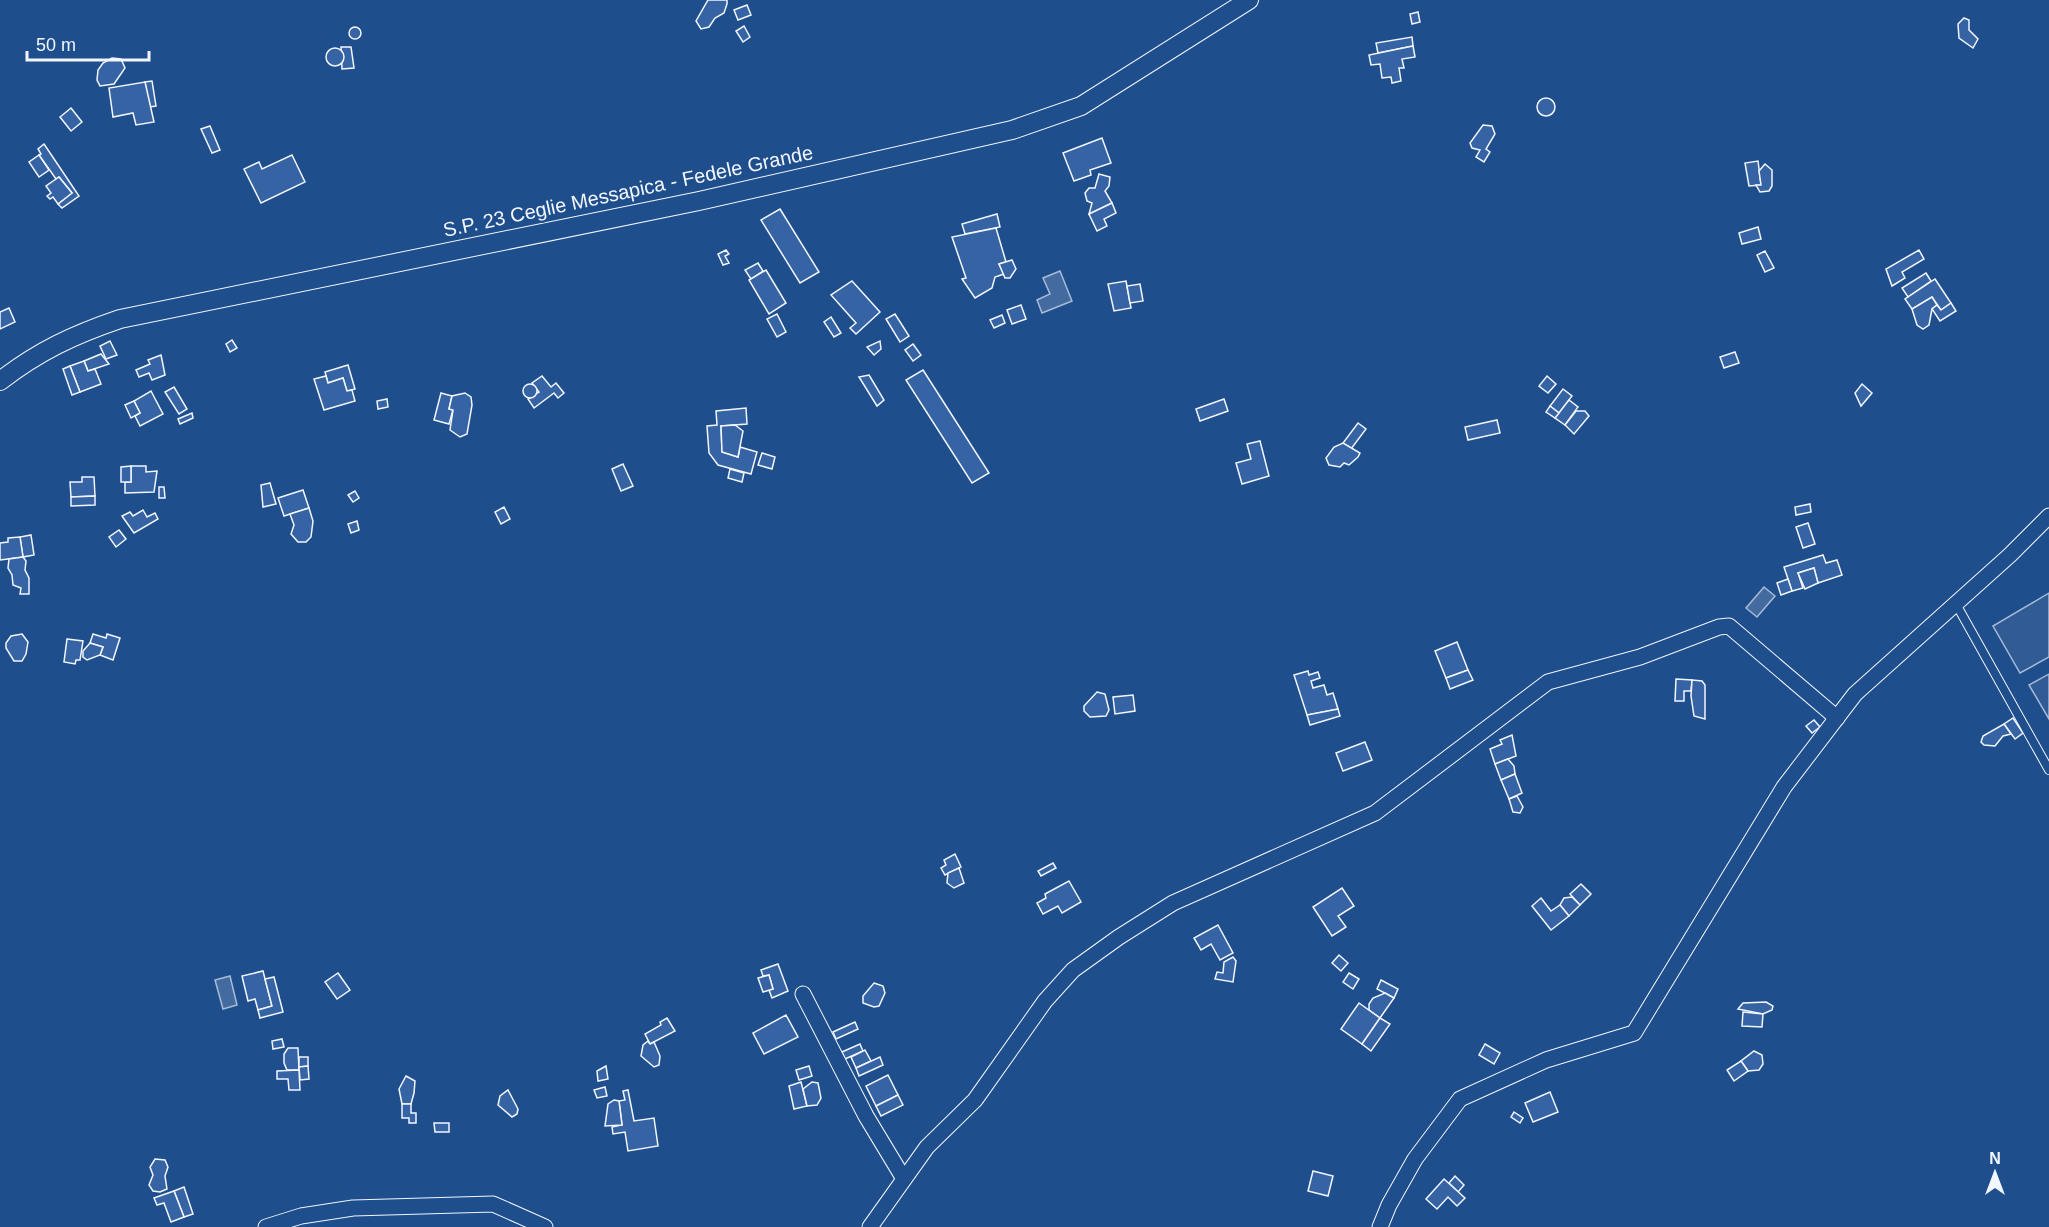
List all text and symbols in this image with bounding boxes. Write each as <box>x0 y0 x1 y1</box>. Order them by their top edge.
scale bar <box>27 24 148 62</box>
text: 50 m <box>36 35 76 55</box>
street label: S.P. 23 Ceglie Messapica - Fedele Grande <box>441 141 815 241</box>
north arrow <box>1965 1143 2025 1203</box>
text: N <box>1989 1150 2001 1167</box>

